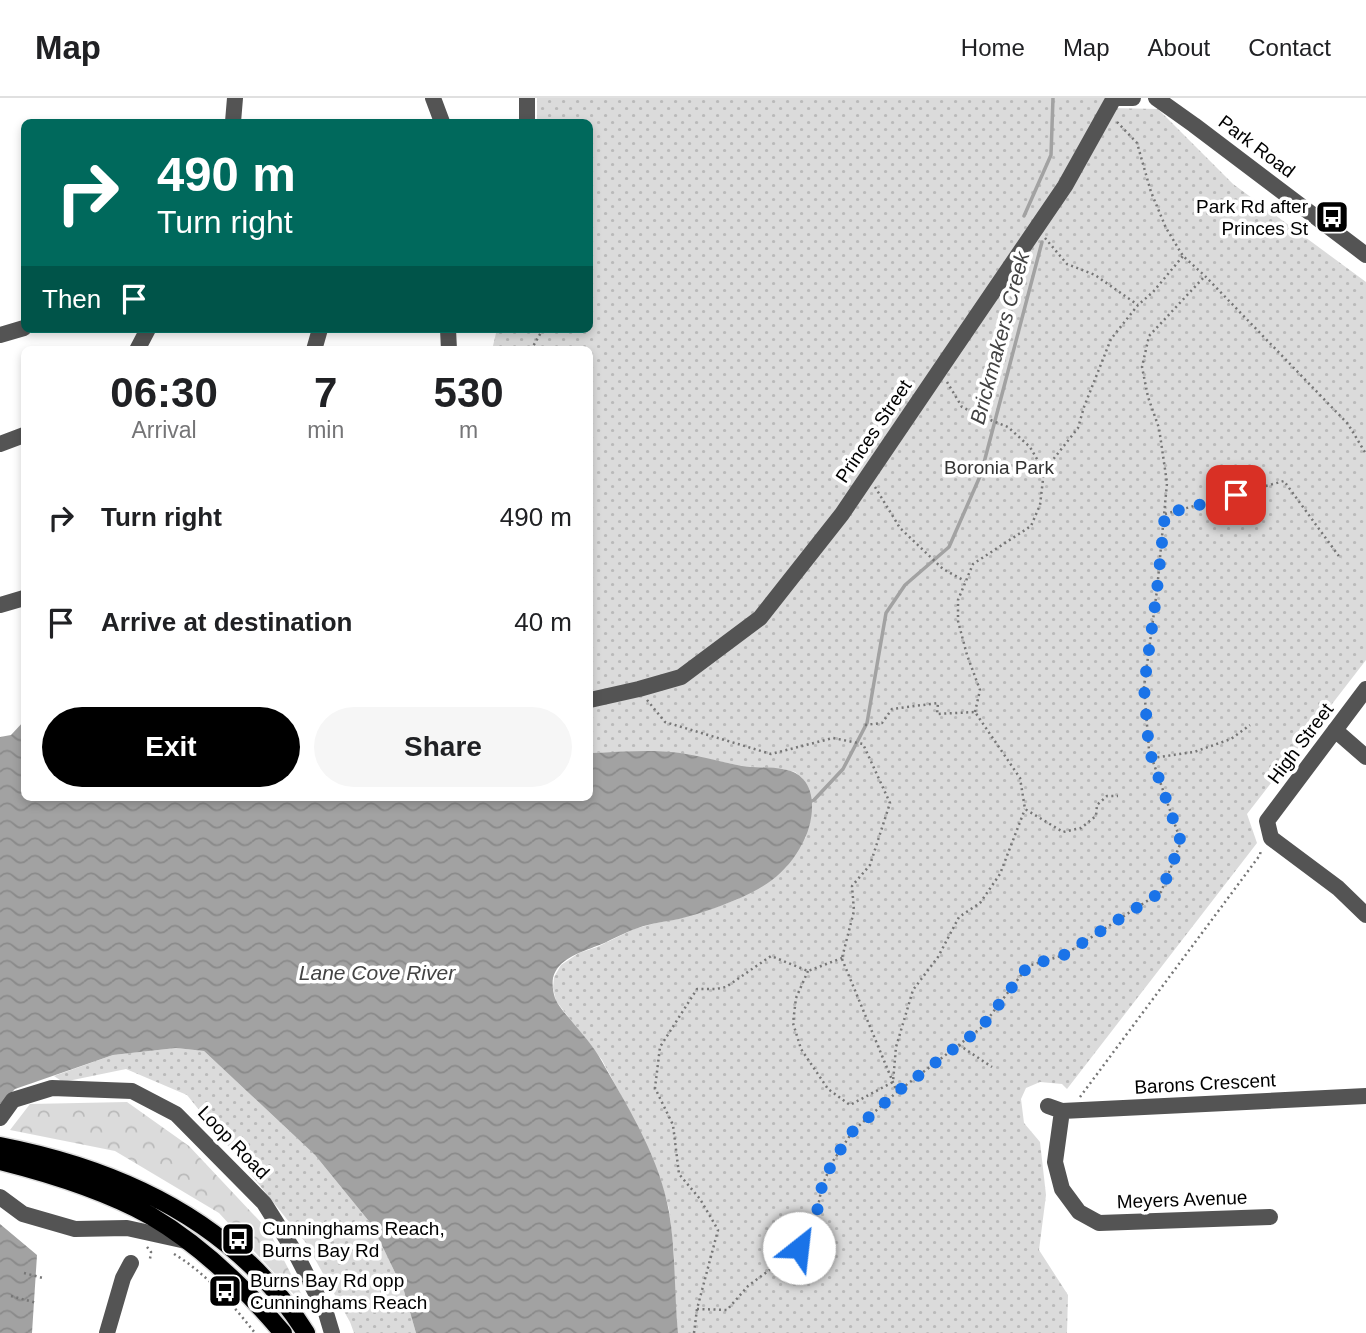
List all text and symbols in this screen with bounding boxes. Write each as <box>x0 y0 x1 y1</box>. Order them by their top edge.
text: Map <box>35 29 101 66</box>
text: Home <box>961 34 1025 61</box>
text: Map <box>1063 34 1110 61</box>
text: About <box>1148 34 1210 61</box>
text: Contact <box>1248 34 1331 61</box>
street label: Park Road <box>1215 111 1299 182</box>
icon: right <box>42 147 133 238</box>
text: 490 m <box>157 147 296 201</box>
place label: Park Rd after Princes St <box>1196 196 1309 239</box>
bus stop icon: Park Rd after Princes St <box>1313 198 1351 236</box>
text: Turn right <box>157 204 293 240</box>
water label: Brickmakers Creek <box>965 248 1034 427</box>
icon: arrive <box>115 280 153 318</box>
text: Then <box>42 284 101 314</box>
text: 06:30 <box>110 369 218 416</box>
text: 7 <box>314 369 337 416</box>
text: 530 <box>434 369 504 416</box>
street label: Princes Street <box>831 375 916 487</box>
text: Arrival <box>131 417 197 443</box>
text: min <box>307 417 344 443</box>
text: m <box>459 417 478 443</box>
park label: Boronia Park <box>944 457 1054 478</box>
pin <box>1206 465 1266 525</box>
icon: arrive <box>1217 476 1255 514</box>
icon: right <box>42 499 80 537</box>
text: Turn right <box>101 502 222 532</box>
text: 490 m <box>500 502 572 532</box>
icon: arrive <box>42 604 80 642</box>
text: Arrive at destination <box>101 607 352 637</box>
text: 40 m <box>514 607 572 637</box>
street label: High Street <box>1263 698 1338 788</box>
button: Exit <box>42 707 300 787</box>
button: Share <box>314 707 572 787</box>
water label: Lane Cove River <box>299 961 456 984</box>
street label: Barons Crescent <box>1134 1069 1277 1098</box>
street label: Loop Road <box>194 1102 273 1183</box>
street label: Meyers Avenue <box>1116 1187 1248 1212</box>
position arrow <box>762 1211 836 1285</box>
place label: Cunninghams Reach, Burns Bay Rd <box>262 1218 445 1261</box>
bus stop icon: Cunninghams Reach, Burns Bay Rd <box>219 1220 257 1258</box>
place label: Burns Bay Rd opp Cunninghams Reach <box>250 1270 427 1313</box>
bus stop icon: Burns Bay Rd opp Cunninghams Reach <box>206 1272 244 1310</box>

